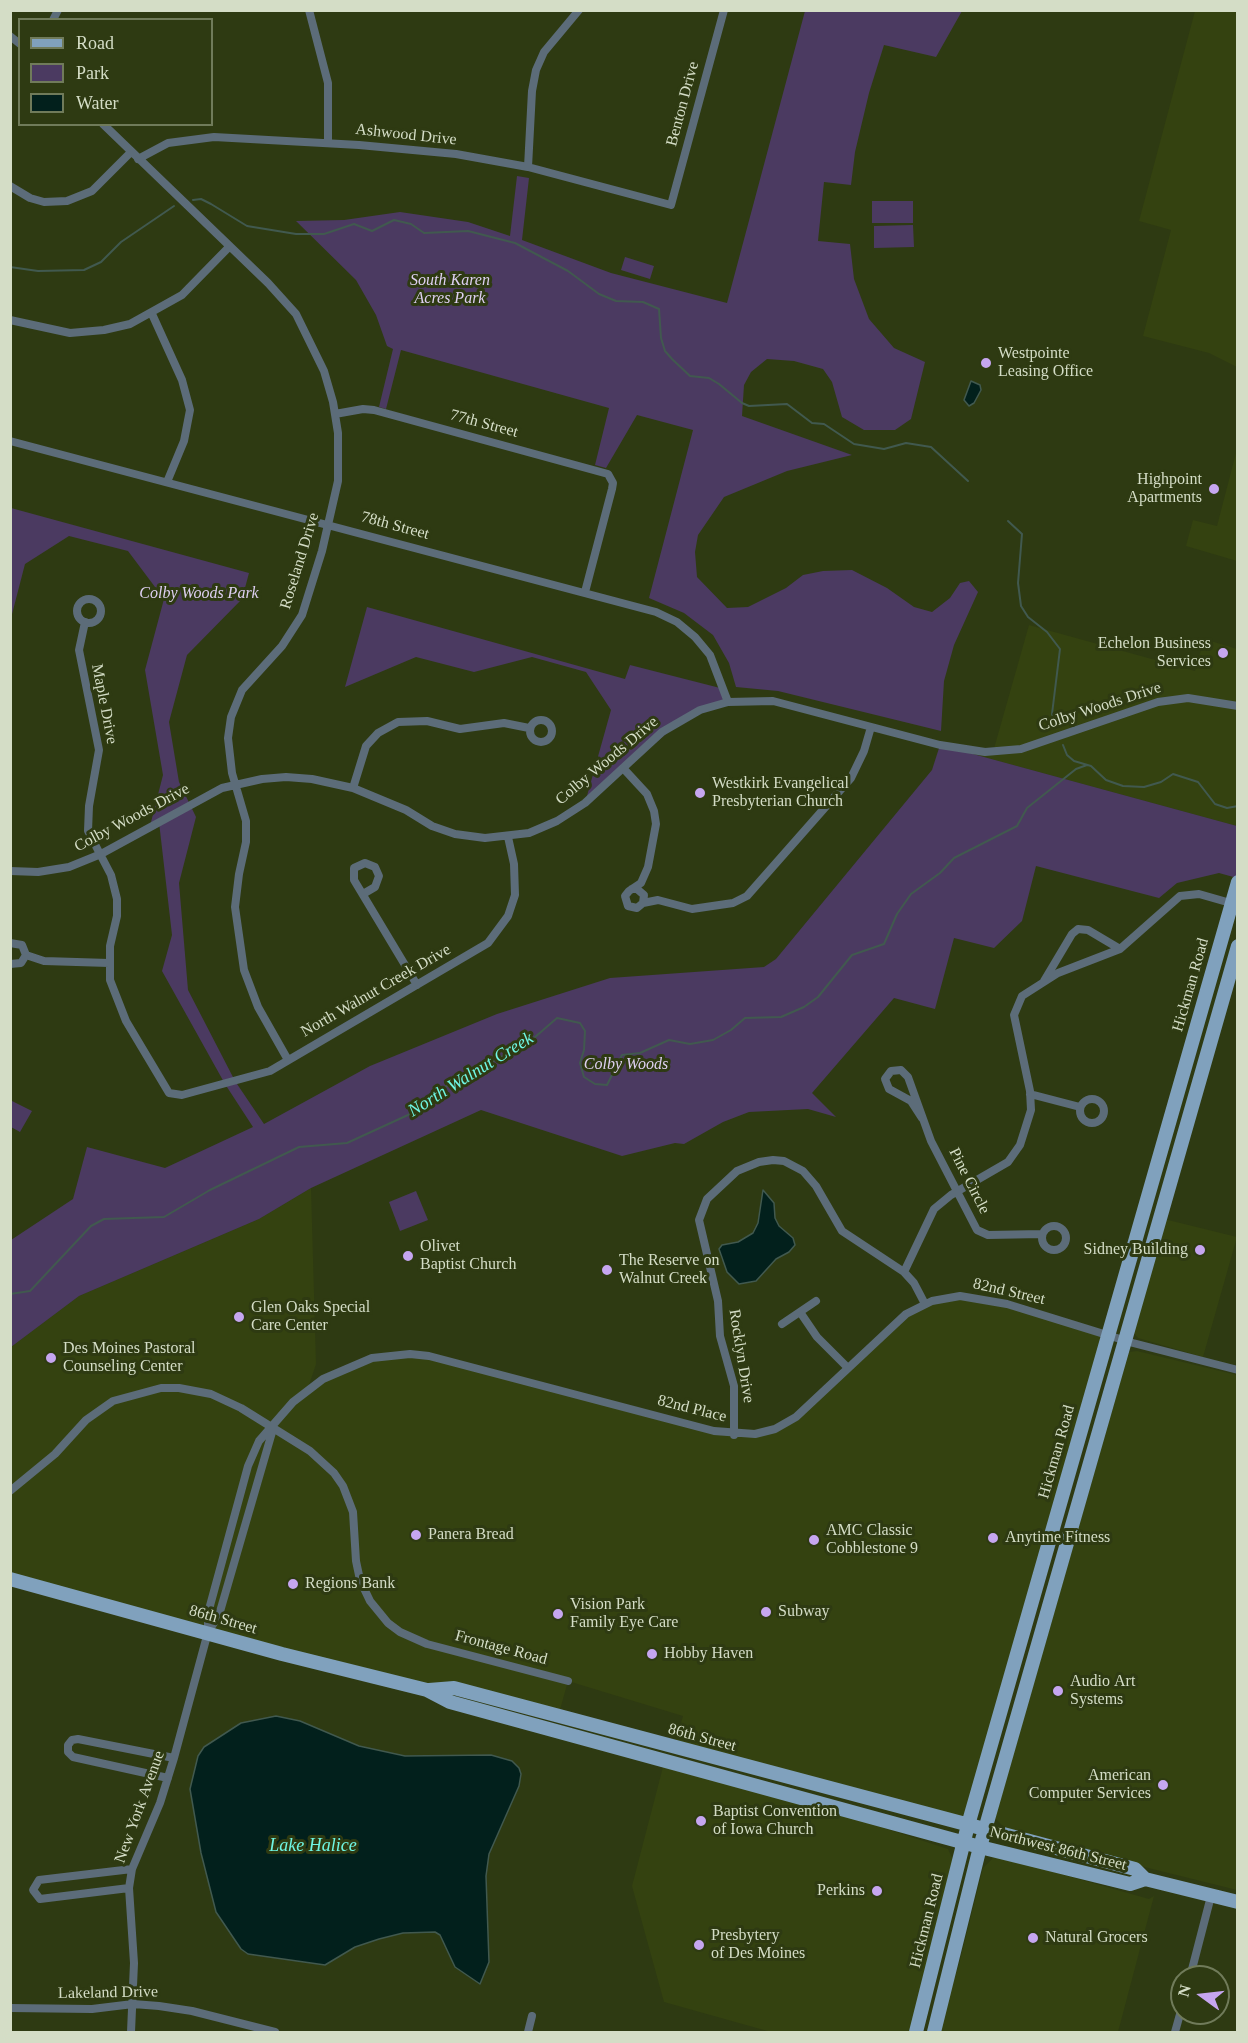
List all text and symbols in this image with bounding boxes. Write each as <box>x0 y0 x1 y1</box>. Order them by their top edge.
legend <box>18 18 213 126</box>
text: Road <box>76 33 114 53</box>
street label: Benton Drive <box>663 60 703 148</box>
text: Park <box>76 63 109 83</box>
text: Water <box>76 93 119 113</box>
street label: Ashwood Drive <box>354 120 458 150</box>
park label: South Karen Acres Park <box>410 271 490 309</box>
place label: Westpointe Leasing Office <box>998 344 1093 382</box>
marker: Westpointe Leasing Office <box>979 356 993 370</box>
street label: 77th Street <box>448 406 520 442</box>
place label: Highpoint Apartments <box>1127 470 1202 508</box>
marker: Highpoint Apartments <box>1207 482 1221 496</box>
street label: 78th Street <box>359 508 431 544</box>
street label: Roseland Drive <box>276 510 324 612</box>
park label: Colby Woods Park <box>139 584 259 604</box>
place label: Echelon Business Services <box>1098 634 1211 672</box>
marker: Echelon Business Services <box>1216 646 1230 660</box>
street label: Maple Drive <box>87 662 121 746</box>
street label: Colby Woods Drive <box>1036 678 1164 736</box>
street label: Colby Woods Drive <box>552 713 662 809</box>
place label: Westkirk Evangelical Presbyterian Church <box>712 774 849 812</box>
street label: Colby Woods Drive <box>71 780 193 856</box>
marker: Westkirk Evangelical Presbyterian Church <box>693 786 707 800</box>
street label: Hickman Road <box>1168 936 1214 1034</box>
street label: North Walnut Creek Drive <box>298 940 454 1042</box>
water label: North Walnut Creek <box>404 1028 538 1122</box>
park label: Colby Woods <box>584 1055 668 1075</box>
street label: Pine Circle <box>944 1145 994 1217</box>
place label: Olivet Baptist Church <box>420 1237 516 1275</box>
place label: Sidney Building <box>1084 1240 1188 1260</box>
marker: Sidney Building <box>1193 1243 1207 1257</box>
marker: Olivet Baptist Church <box>401 1249 415 1263</box>
place label: The Reserve on Walnut Creek <box>619 1251 719 1289</box>
marker: The Reserve on Walnut Creek <box>600 1263 614 1277</box>
street label: 82nd Street <box>971 1274 1047 1310</box>
place label: Glen Oaks Special Care Center <box>251 1298 370 1336</box>
street label: Rocklyn Drive <box>724 1308 758 1404</box>
marker: Glen Oaks Special Care Center <box>232 1310 246 1324</box>
place label: Des Moines Pastoral Counseling Center <box>63 1339 195 1377</box>
marker: Des Moines Pastoral Counseling Center <box>44 1351 58 1365</box>
street label: 82nd Place <box>655 1391 729 1427</box>
street label: Hickman Road <box>1034 1403 1080 1501</box>
place label: AMC Classic Cobblestone 9 <box>826 1521 918 1559</box>
place label: Panera Bread <box>428 1525 514 1545</box>
marker: Panera Bread <box>409 1528 423 1542</box>
place label: Anytime Fitness <box>1005 1528 1110 1548</box>
marker: Anytime Fitness <box>986 1531 1000 1545</box>
marker: AMC Classic Cobblestone 9 <box>807 1533 821 1547</box>
place label: Regions Bank <box>305 1574 395 1594</box>
marker: Regions Bank <box>286 1577 300 1591</box>
place label: Vision Park Family Eye Care <box>570 1595 678 1633</box>
street label: 86th Street <box>187 1601 259 1639</box>
place label: Subway <box>778 1602 830 1622</box>
marker: Subway <box>759 1605 773 1619</box>
marker: Vision Park Family Eye Care <box>551 1607 565 1621</box>
street label: Frontage Road <box>453 1626 549 1670</box>
place label: Hobby Haven <box>664 1644 753 1664</box>
marker: Hobby Haven <box>645 1647 659 1661</box>
place label: Audio Art Systems <box>1070 1672 1135 1710</box>
marker: Audio Art Systems <box>1051 1684 1065 1698</box>
street label: 86th Street <box>666 1720 738 1756</box>
street label: New York Avenue <box>111 1748 169 1866</box>
place label: American Computer Services <box>1029 1766 1151 1804</box>
marker: American Computer Services <box>1156 1778 1170 1792</box>
place label: Baptist Convention of Iowa Church <box>713 1802 837 1840</box>
marker: Baptist Convention of Iowa Church <box>694 1814 708 1828</box>
street label: Northwest 86th Street <box>988 1823 1128 1875</box>
water label: Lake Halice <box>269 1835 357 1857</box>
street label: Hickman Road <box>906 1872 948 1970</box>
place label: Perkins <box>817 1881 865 1901</box>
marker: Perkins <box>870 1884 884 1898</box>
place label: Presbytery of Des Moines <box>711 1926 805 1964</box>
place label: Natural Grocers <box>1045 1928 1148 1948</box>
marker: Natural Grocers <box>1026 1931 1040 1945</box>
marker: Presbytery of Des Moines <box>692 1938 706 1952</box>
north arrow <box>1170 1965 1230 2025</box>
street label: Lakeland Drive <box>58 1983 158 2003</box>
text: N <box>1174 1983 1194 1999</box>

